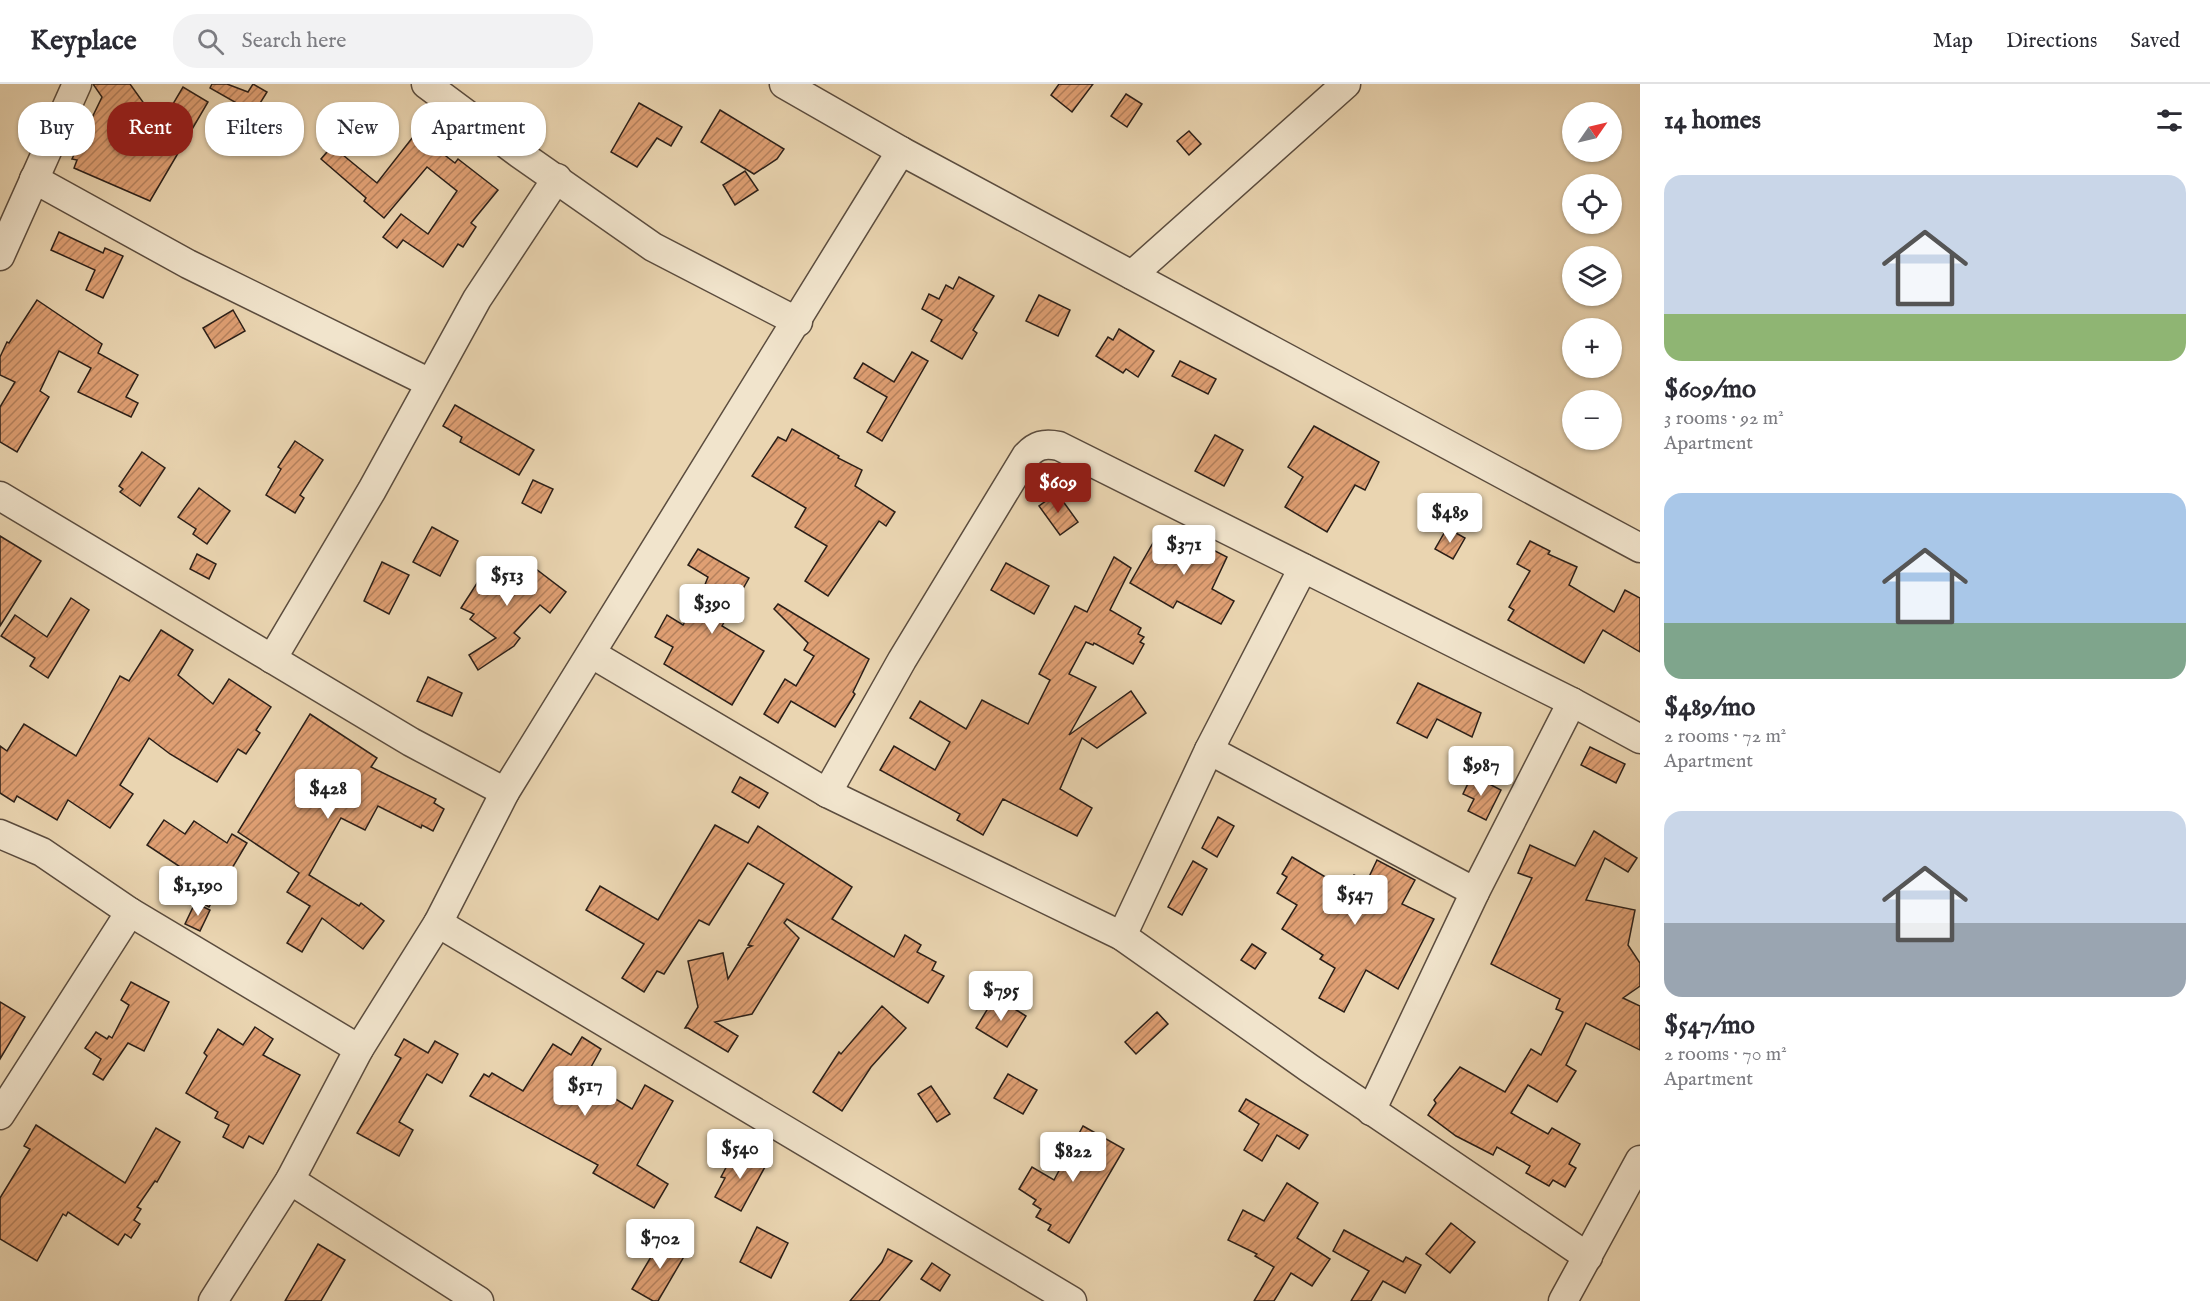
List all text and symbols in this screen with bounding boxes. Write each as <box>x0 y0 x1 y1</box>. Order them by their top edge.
search box <box>173 14 593 68</box>
text: Keyplace <box>30 24 137 59</box>
icon: search <box>194 25 227 58</box>
text: Search here <box>242 27 346 55</box>
text: Map <box>1933 28 1973 55</box>
text: Directions <box>2006 28 2097 55</box>
text: Saved <box>2130 28 2180 55</box>
chip: Buy <box>18 102 95 156</box>
chip: Rent <box>107 102 193 156</box>
chip: Filters <box>205 102 304 156</box>
chip: New <box>316 102 399 156</box>
chip: Apartment <box>411 102 546 156</box>
north arrow <box>1562 102 1622 162</box>
map controls <box>1562 102 1622 450</box>
text: 14 homes <box>1664 104 1761 137</box>
icon: filters <box>2153 104 2186 137</box>
button: locate <box>1562 174 1622 234</box>
icon: home <box>1871 214 1979 322</box>
button: layers <box>1562 246 1622 306</box>
button: + <box>1562 318 1622 378</box>
text: $609/mo <box>1664 373 1756 406</box>
button: − <box>1562 390 1622 450</box>
text: 3 rooms · 92 m² <box>1664 406 1784 431</box>
text: Apartment <box>1664 431 1753 456</box>
pin: $609 <box>1022 463 1094 514</box>
text: $609 <box>1039 470 1077 495</box>
pin: $489 <box>1414 493 1486 544</box>
text: $489 <box>1431 500 1469 525</box>
pin: $371 <box>1148 525 1220 576</box>
text: $371 <box>1166 532 1202 557</box>
icon: home <box>1871 532 1979 640</box>
pin: $513 <box>471 556 543 607</box>
text: $513 <box>490 563 524 588</box>
pin: $390 <box>676 584 748 635</box>
text: $390 <box>693 591 731 616</box>
text: $489/mo <box>1664 691 1755 724</box>
text: 2 rooms · 72 m² <box>1664 724 1786 749</box>
pin: $987 <box>1445 746 1517 797</box>
text: Apartment <box>1664 749 1753 774</box>
text: $987 <box>1462 753 1500 778</box>
pin: $428 <box>292 769 364 820</box>
text: $428 <box>309 776 347 801</box>
icon: home <box>1871 850 1979 958</box>
pin: $1,190 <box>149 866 247 917</box>
text: $1,190 <box>173 873 223 898</box>
pin: $547 <box>1319 875 1391 926</box>
text: $547 <box>1337 882 1373 907</box>
pin: $795 <box>965 971 1037 1022</box>
text: $795 <box>983 978 1019 1003</box>
text: $547/mo <box>1664 1009 1755 1042</box>
text: 2 rooms · 70 m² <box>1664 1042 1787 1067</box>
pin: $517 <box>549 1066 621 1117</box>
text: Apartment <box>1664 1067 1753 1092</box>
text: $517 <box>567 1073 603 1098</box>
pin: $540 <box>704 1129 776 1180</box>
pin: $822 <box>1037 1132 1109 1183</box>
text: $540 <box>721 1136 759 1161</box>
text: $822 <box>1054 1139 1092 1164</box>
pin: $702 <box>624 1219 696 1270</box>
text: $702 <box>640 1226 680 1251</box>

